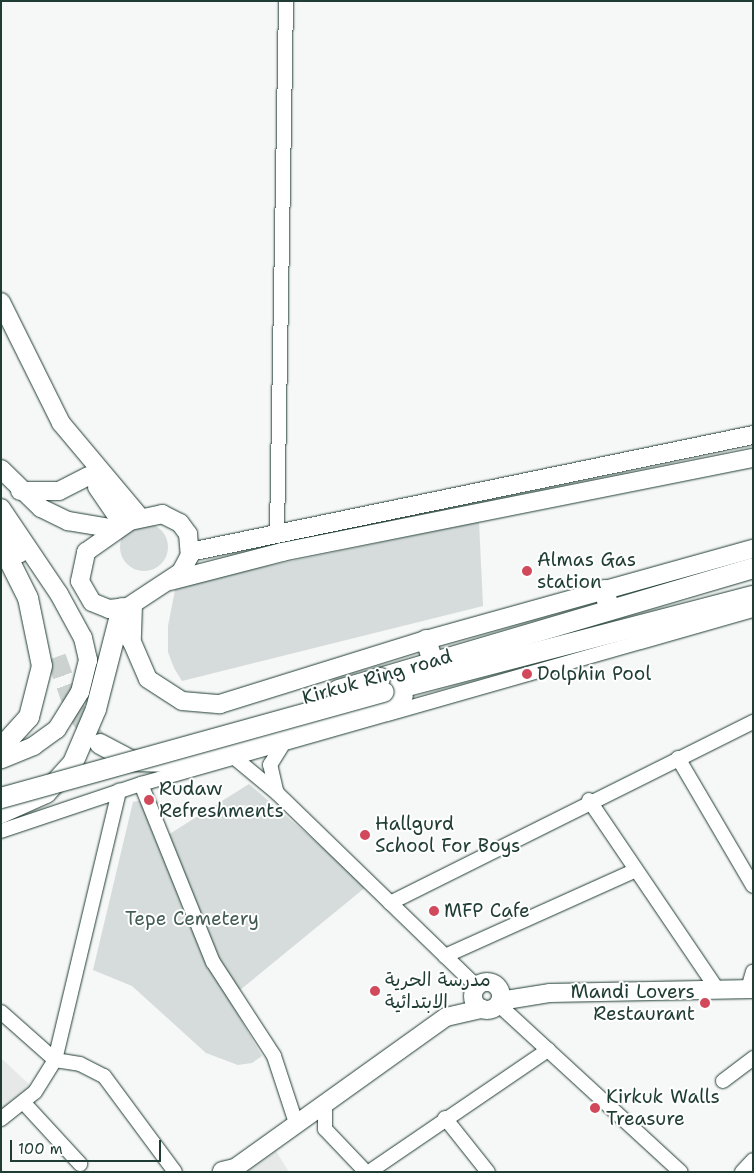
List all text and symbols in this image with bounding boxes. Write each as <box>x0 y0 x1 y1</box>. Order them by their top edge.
place label: Almas Gas station <box>537 549 636 593</box>
marker: Almas Gas station <box>521 565 533 577</box>
street label: Kirkuk Ring road <box>299 645 455 709</box>
place label: Dolphin Pool <box>537 663 651 685</box>
marker: Dolphin Pool <box>521 668 533 680</box>
place label: Rudaw Refreshments <box>159 778 284 822</box>
marker: Rudaw Refreshments <box>143 794 155 806</box>
place label: Hallgurd School For Boys <box>375 813 520 857</box>
marker: Hallgurd School For Boys <box>359 829 371 841</box>
place label: MFP Cafe <box>444 900 530 922</box>
marker: MFP Cafe <box>428 905 440 917</box>
park label: Tepe Cemetery <box>125 908 259 930</box>
place label: مدرسة الحرية الابتدائية <box>385 969 491 1013</box>
place label: Mandi Lovers Restaurant <box>570 981 695 1025</box>
marker: مدرسة الحرية الابتدائية <box>369 985 381 997</box>
marker: Mandi Lovers Restaurant <box>699 997 711 1009</box>
place label: Kirkuk Walls Treasure <box>606 1086 720 1130</box>
marker: Kirkuk Walls Treasure <box>588 1101 602 1115</box>
scale bar <box>12 1130 164 1162</box>
text: 100 m <box>18 1139 63 1159</box>

